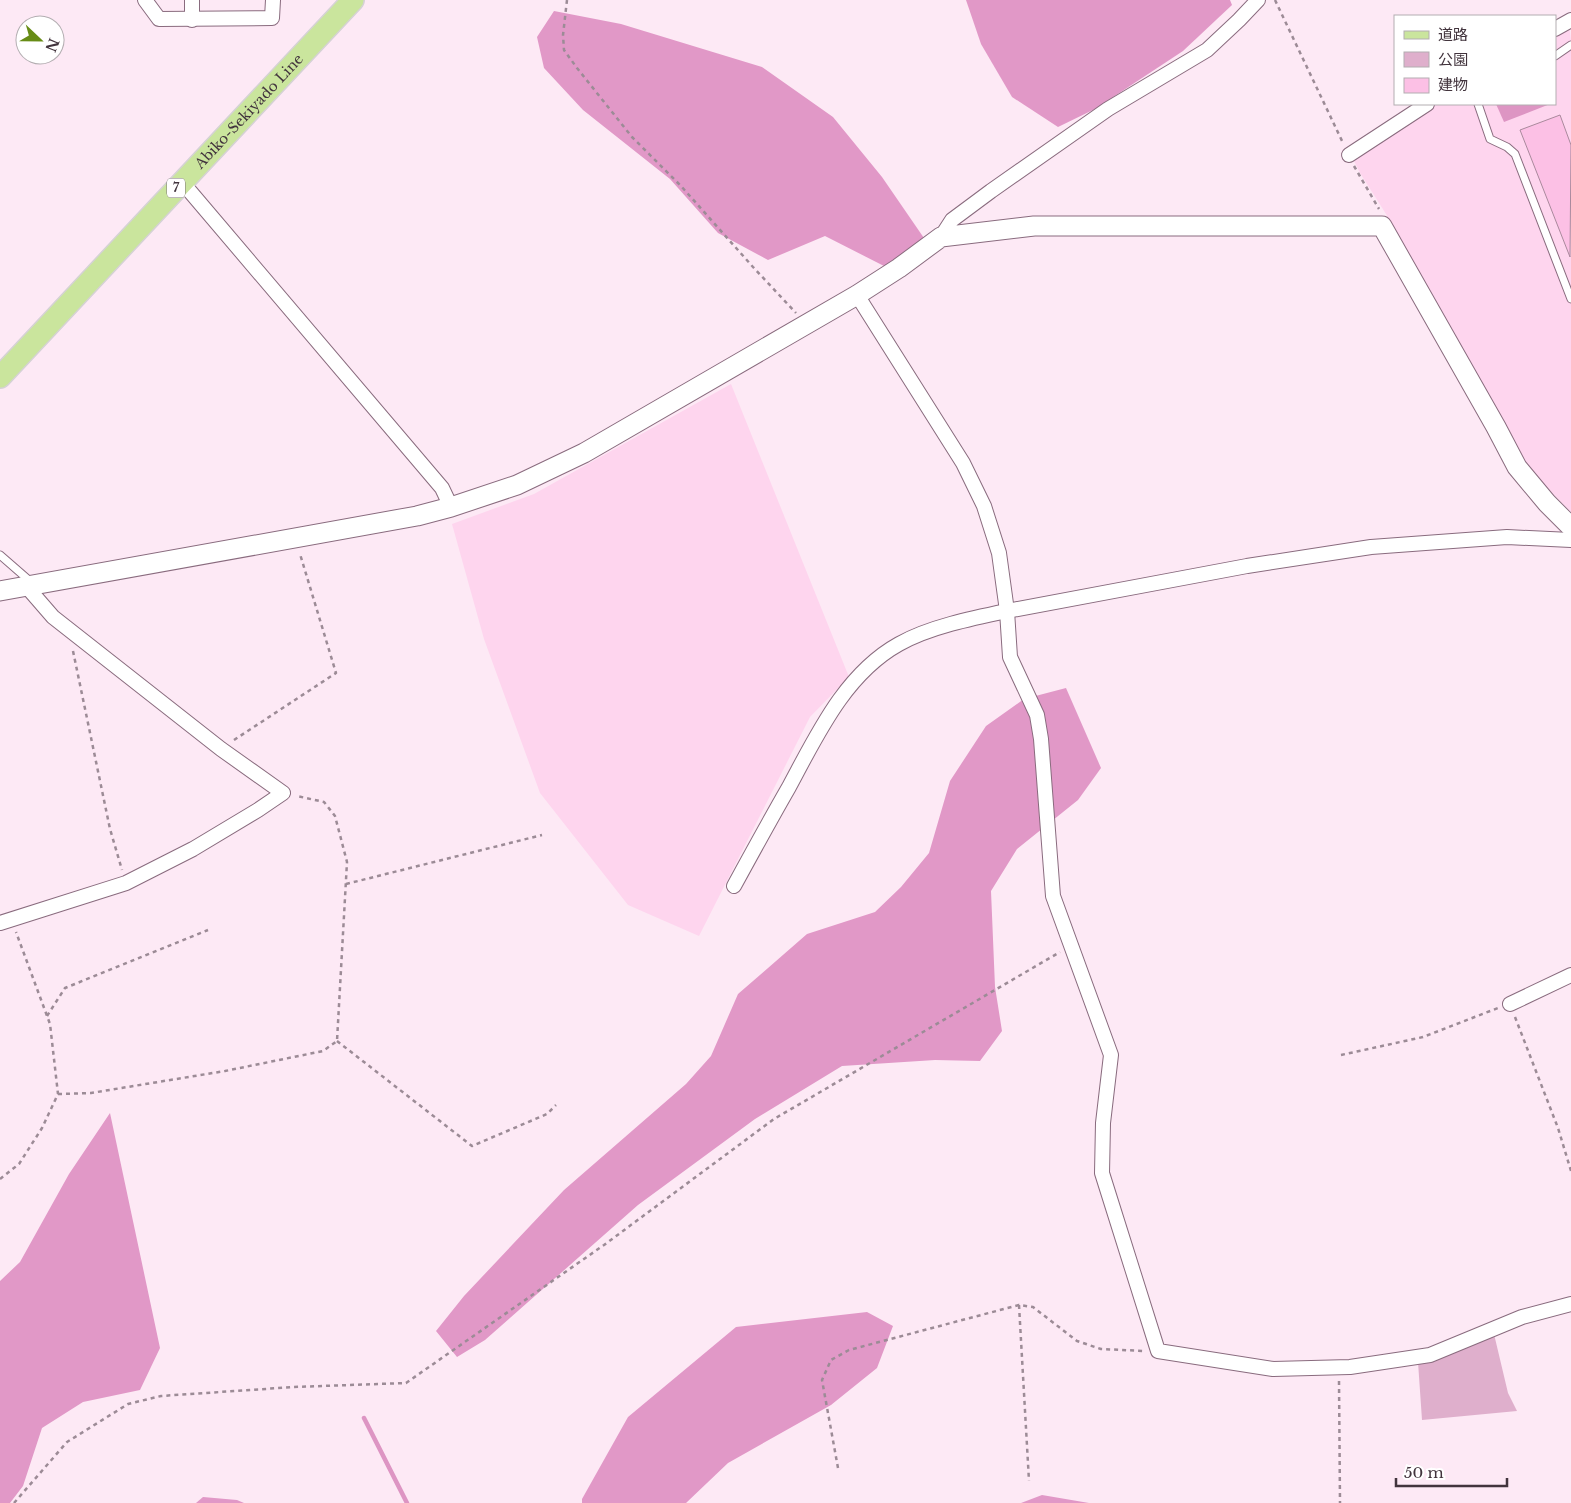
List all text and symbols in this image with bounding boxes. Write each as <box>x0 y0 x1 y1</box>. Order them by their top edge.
north arrow <box>15 15 65 65</box>
legend <box>1394 15 1556 105</box>
text: 道路 <box>1438 25 1468 44</box>
text: N <box>41 35 63 54</box>
street label: Abiko-Sekiyado Line <box>190 50 307 173</box>
text: 公園 <box>1438 50 1468 69</box>
text: 建物 <box>1438 75 1468 94</box>
road number: 7 <box>167 178 185 198</box>
scale bar <box>1396 1456 1507 1488</box>
text: 50 m <box>1404 1463 1444 1482</box>

